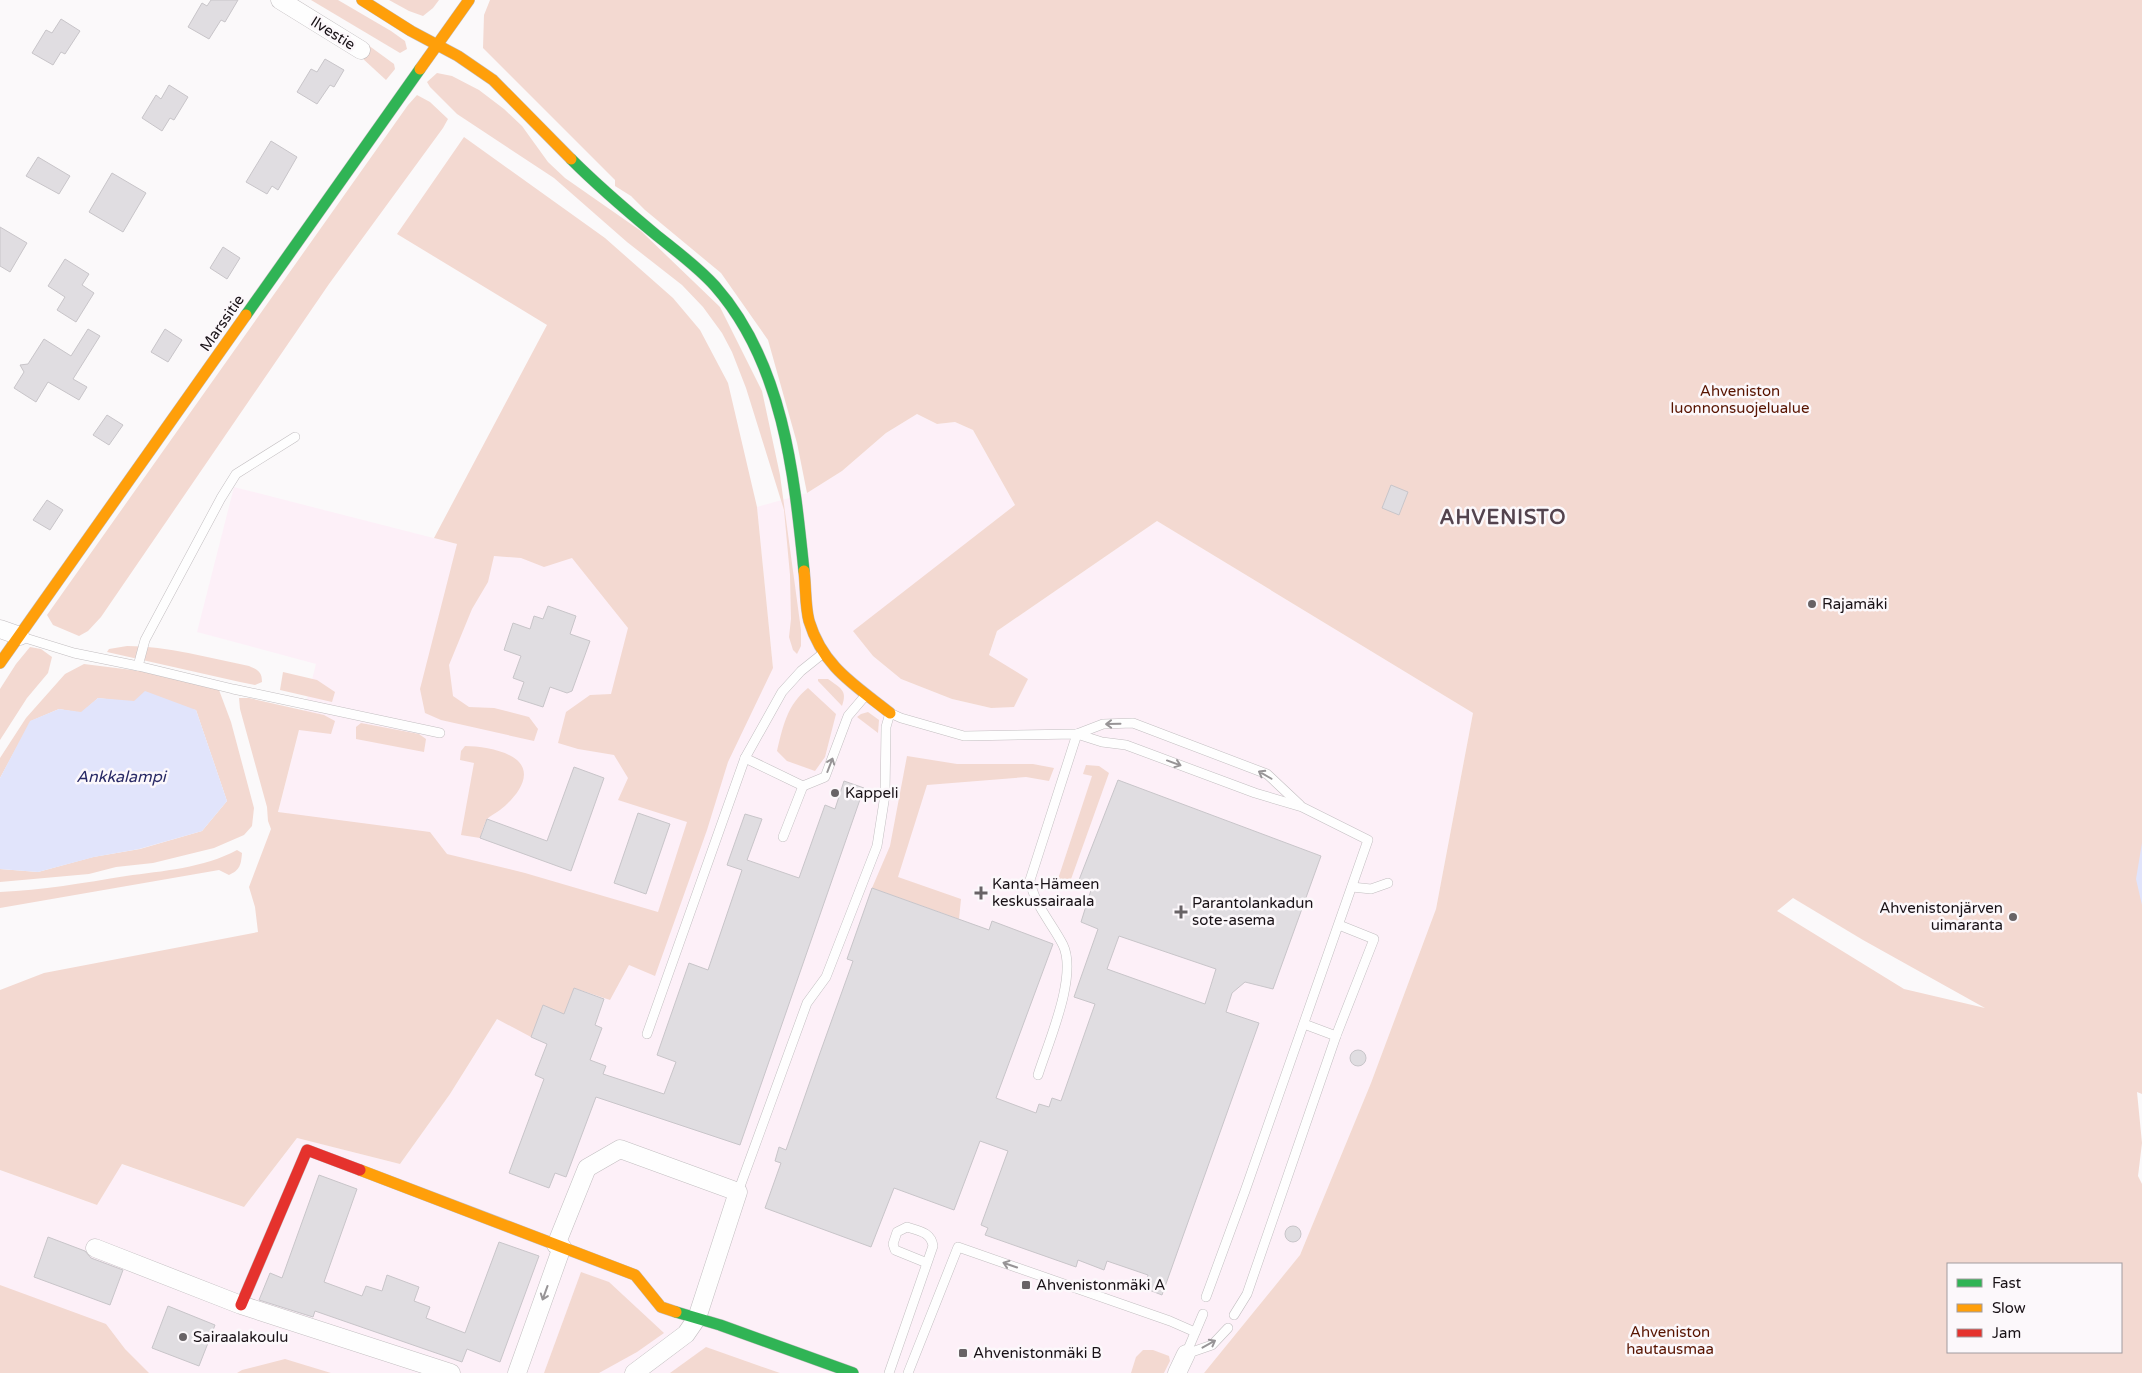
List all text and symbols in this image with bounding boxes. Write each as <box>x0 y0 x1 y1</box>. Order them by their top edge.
street label: Ilvestie <box>307 12 359 54</box>
street label: Marssitie <box>196 291 248 355</box>
park label: Ahveniston luonnonsuojelualue <box>1671 382 1809 417</box>
district label: AHVENISTO <box>1440 506 1566 530</box>
place label: Rajamäki <box>1822 595 1887 613</box>
marker: Rajamäki <box>1806 598 1818 610</box>
one-way arrow <box>1105 719 1121 729</box>
one-way arrow <box>826 758 835 773</box>
one-way arrow <box>1166 759 1181 768</box>
water label: Ankkalampi <box>76 767 168 787</box>
one-way arrow <box>1258 770 1273 780</box>
place label: Kappeli <box>845 784 898 802</box>
marker: Kappeli <box>829 787 841 799</box>
place label: Kanta-Hämeen keskussairaala <box>992 875 1099 910</box>
marker: Kanta-Hämeen keskussairaala <box>974 886 988 900</box>
place label: Parantolankadun sote-asema <box>1192 894 1314 929</box>
place label: Ahvenistonjärven uimaranta <box>1879 899 2003 934</box>
marker: Parantolankadun sote-asema <box>1174 905 1188 919</box>
marker: Ahvenistonjärven uimaranta <box>2007 911 2019 923</box>
one-way arrow <box>1002 1260 1018 1269</box>
legend <box>1947 1263 2122 1353</box>
text: Fast <box>1992 1274 2022 1292</box>
place label: Ahvenistonmäki A <box>1036 1276 1166 1294</box>
marker: Ahvenistonmäki A <box>1020 1279 1032 1291</box>
one-way arrow <box>540 1285 549 1300</box>
text: Slow <box>1992 1299 2026 1317</box>
park label: Ahveniston hautausmaa <box>1626 1323 1714 1358</box>
text: Jam <box>1992 1324 2021 1342</box>
place label: Sairaalakoulu <box>193 1328 288 1346</box>
marker: Sairaalakoulu <box>177 1331 189 1343</box>
one-way arrow <box>1201 1339 1215 1349</box>
place label: Ahvenistonmäki B <box>973 1344 1102 1362</box>
marker: Ahvenistonmäki B <box>957 1347 969 1359</box>

